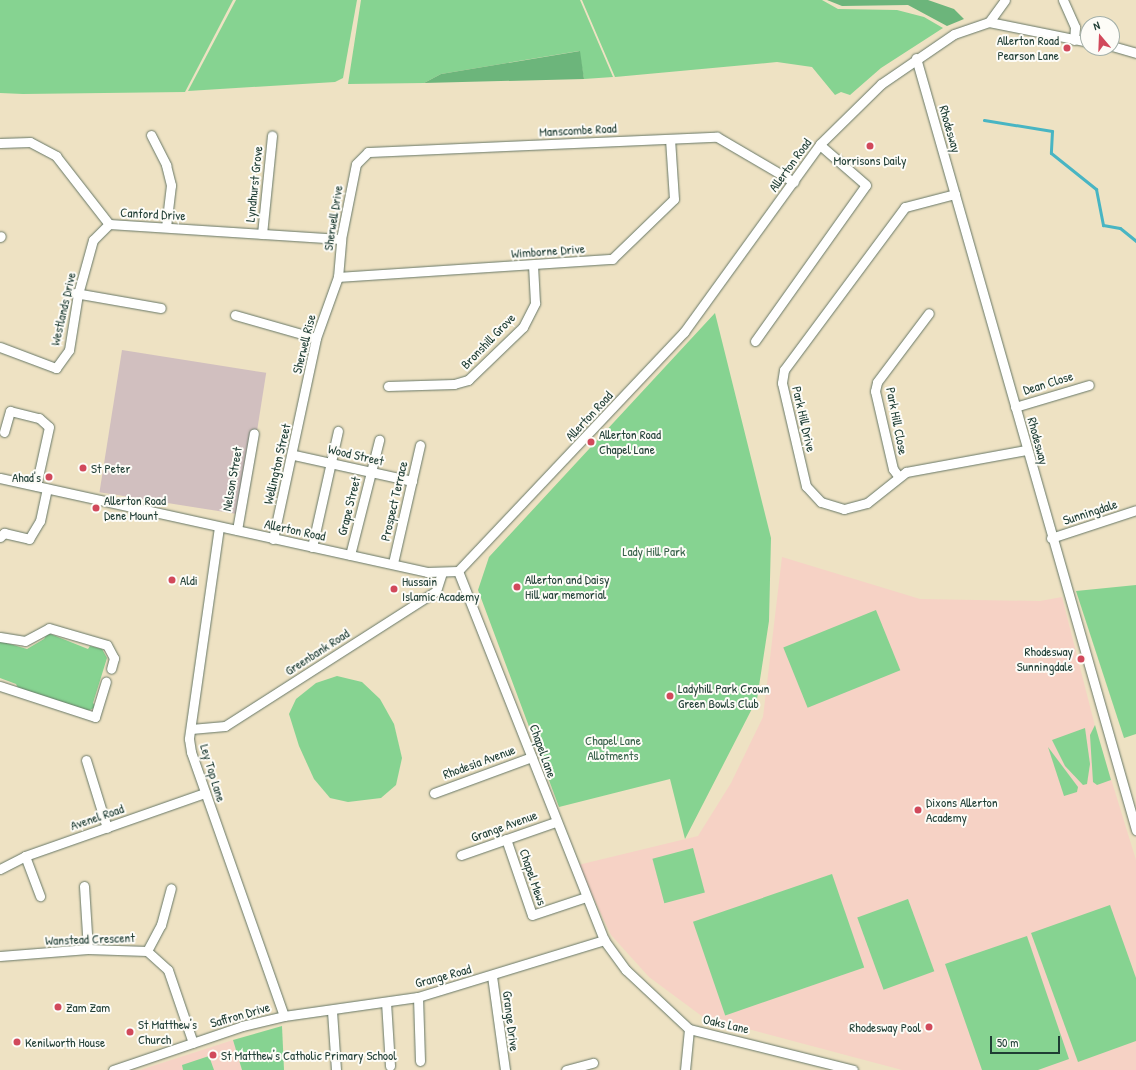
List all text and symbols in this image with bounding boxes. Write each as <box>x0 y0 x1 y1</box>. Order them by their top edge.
north arrow <box>1080 16 1120 56</box>
text: N <box>1091 18 1101 33</box>
place label: Allerton Road Pearson Lane <box>997 33 1059 64</box>
marker: Allerton Road Pearson Lane <box>1062 43 1072 53</box>
street label: Rhodesway <box>936 104 964 154</box>
street label: Manscombe Road <box>539 120 617 140</box>
street label: Allerton Road <box>765 135 815 195</box>
marker: Morrisons Daily <box>865 141 875 151</box>
street label: Lyndhurst Grove <box>242 145 266 223</box>
place label: Morrisons Daily <box>833 152 907 168</box>
street label: Sherwell Drive <box>320 184 346 252</box>
street label: Canford Drive <box>120 204 186 224</box>
street label: Wimborne Drive <box>511 241 585 261</box>
street label: Westlands Drive <box>47 271 79 347</box>
street label: Bronshill Grove <box>458 310 518 372</box>
street label: Sherwell Rise <box>289 313 319 375</box>
street label: Dean Close <box>1021 368 1075 398</box>
street label: Park Hill Drive <box>789 385 819 453</box>
street label: Park Hill Close <box>883 386 911 456</box>
street label: Allerton Road <box>562 388 616 444</box>
street label: Rhodesway <box>1024 416 1052 466</box>
street label: Wellington Street <box>260 422 294 506</box>
place label: Allerton Road Chapel Lane <box>599 427 661 458</box>
marker: Allerton Road Chapel Lane <box>586 437 596 447</box>
street label: Wood Street <box>327 441 385 469</box>
street label: Nelson Street <box>219 446 245 512</box>
place label: St Peter <box>91 460 131 476</box>
street label: Prospect Terrace <box>377 460 411 542</box>
marker: St Peter <box>78 463 88 473</box>
place label: Ahad's <box>12 469 41 485</box>
marker: Ahad's <box>44 472 54 482</box>
street label: Grape Street <box>334 475 364 537</box>
place label: Allerton Road Dene Mount <box>104 493 166 524</box>
street label: Sunningdale <box>1061 496 1119 528</box>
marker: Allerton Road Dene Mount <box>91 503 101 513</box>
street label: Allerton Road <box>263 516 327 544</box>
park label: Lady Hill Park <box>623 543 685 559</box>
place label: Aldi <box>180 572 198 588</box>
place label: Allerton and Daisy Hill war memorial <box>525 572 609 603</box>
place label: Hussain Islamic Academy <box>402 574 479 605</box>
marker: Aldi <box>167 575 177 585</box>
marker: Allerton and Daisy Hill war memorial <box>512 582 522 592</box>
marker: Hussain Islamic Academy <box>389 584 399 594</box>
street label: Greenbank Road <box>282 625 352 679</box>
place label: Rhodesway Sunningdale <box>1017 644 1073 675</box>
marker: Rhodesway Sunningdale <box>1076 654 1086 664</box>
place label: Ladyhill Park Crown Green Bowls Club <box>678 681 769 712</box>
marker: Ladyhill Park Crown Green Bowls Club <box>665 691 675 701</box>
street label: Chapel Lane <box>526 722 560 780</box>
park label: Chapel Lane Allotments <box>585 733 641 764</box>
street label: Ley Top Lane <box>197 742 229 804</box>
street label: Rhodesia Avenue <box>441 742 517 782</box>
place label: Dixons Allerton Academy <box>926 795 998 826</box>
street label: Avenel Road <box>68 801 126 833</box>
marker: Dixons Allerton Academy <box>913 805 923 815</box>
street label: Grange Avenue <box>469 807 539 845</box>
street label: Chapel Mews <box>516 847 550 907</box>
street label: Wanstead Crescent <box>45 930 135 948</box>
street label: Grange Road <box>413 961 473 991</box>
street label: Grange Drive <box>500 990 522 1052</box>
place label: Zam Zam <box>66 999 110 1015</box>
street label: Saffron Drive <box>208 999 272 1031</box>
marker: Zam Zam <box>53 1002 63 1012</box>
street label: Oaks Lane <box>701 1011 751 1037</box>
place label: St Matthew's Church <box>138 1017 197 1048</box>
place label: Rhodesway Pool <box>849 1019 921 1035</box>
marker: Rhodesway Pool <box>924 1022 934 1032</box>
marker: St Matthew's Church <box>125 1027 135 1037</box>
scale bar <box>992 1028 1062 1054</box>
place label: Kenilworth House <box>25 1034 105 1050</box>
text: 50 m <box>997 1034 1018 1051</box>
marker: Kenilworth House <box>12 1037 22 1047</box>
place label: St Matthew's Catholic Primary School <box>221 1047 397 1063</box>
marker: St Matthew's Catholic Primary School <box>208 1050 218 1060</box>

